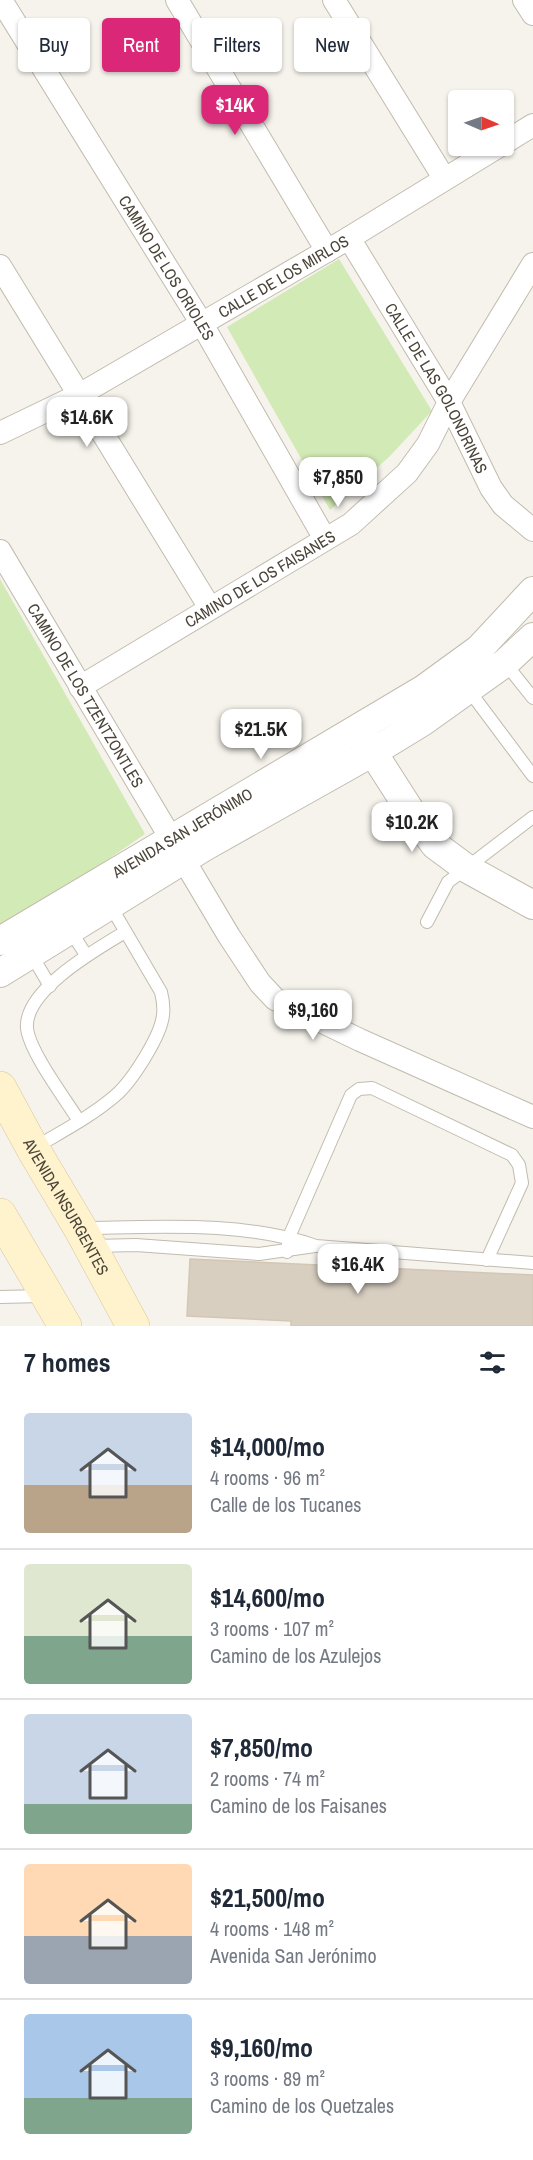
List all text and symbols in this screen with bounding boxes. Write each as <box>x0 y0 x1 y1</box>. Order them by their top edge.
chip: Buy <box>18 18 90 72</box>
chip: Rent <box>102 18 180 72</box>
chip: Filters <box>192 18 282 72</box>
chip: New <box>294 18 370 72</box>
pin: $14K <box>199 85 271 136</box>
north arrow <box>448 90 514 156</box>
map controls <box>448 90 514 156</box>
text: $14K <box>215 91 255 118</box>
street label: CAMINO DE LOS ORIOLES <box>114 191 220 344</box>
street label: CALLE DE LOS MIRLOS <box>214 230 353 323</box>
street label: CALLE DE LAS GOLONDRINAS <box>380 299 493 477</box>
pin: $14.6K <box>38 397 136 448</box>
text: $14.6K <box>61 403 113 430</box>
pin: $7,850 <box>289 457 387 508</box>
text: $7,850 <box>313 463 363 490</box>
street label: CAMINO DE LOS FAISANES <box>180 525 340 633</box>
street label: CAMINO DE LOS TZENTZONTLES <box>23 599 149 792</box>
pin: $21.5K <box>212 709 310 760</box>
text: $21.5K <box>235 715 287 742</box>
street label: AVENIDA SAN JERÓNIMO <box>107 782 256 883</box>
pin: $10.2K <box>363 802 461 853</box>
text: $10.2K <box>386 808 438 835</box>
pin: $9,160 <box>264 990 362 1041</box>
text: $9,160 <box>288 996 338 1023</box>
street label: AVENIDA INSURGENTES <box>18 1134 115 1279</box>
pin: $16.4K <box>309 1244 407 1295</box>
text: $16.4K <box>332 1250 384 1277</box>
text: 7 homes <box>24 1345 111 1380</box>
icon: filters <box>476 1346 509 1379</box>
text: $14,000/mo <box>210 1429 325 1464</box>
icon: home <box>72 1437 144 1509</box>
text: 4 rooms · 96 m² <box>210 1464 325 1491</box>
text: Calle de los Tucanes <box>210 1491 361 1518</box>
text: $14,600/mo <box>210 1580 325 1615</box>
icon: home <box>72 1588 144 1660</box>
text: 3 rooms · 107 m² <box>210 1615 334 1642</box>
text: Camino de los Azulejos <box>210 1642 381 1669</box>
text: $7,850/mo <box>210 1730 313 1765</box>
icon: home <box>72 1738 144 1810</box>
text: 2 rooms · 74 m² <box>210 1765 325 1792</box>
text: Camino de los Faisanes <box>210 1792 387 1819</box>
text: $21,500/mo <box>210 1880 325 1915</box>
icon: home <box>72 1888 144 1960</box>
text: 4 rooms · 148 m² <box>210 1915 334 1942</box>
text: Avenida San Jerónimo <box>210 1942 377 1969</box>
text: $9,160/mo <box>210 2030 313 2065</box>
icon: home <box>72 2038 144 2110</box>
text: 3 rooms · 89 m² <box>210 2065 325 2092</box>
text: Camino de los Quetzales <box>210 2092 394 2119</box>

